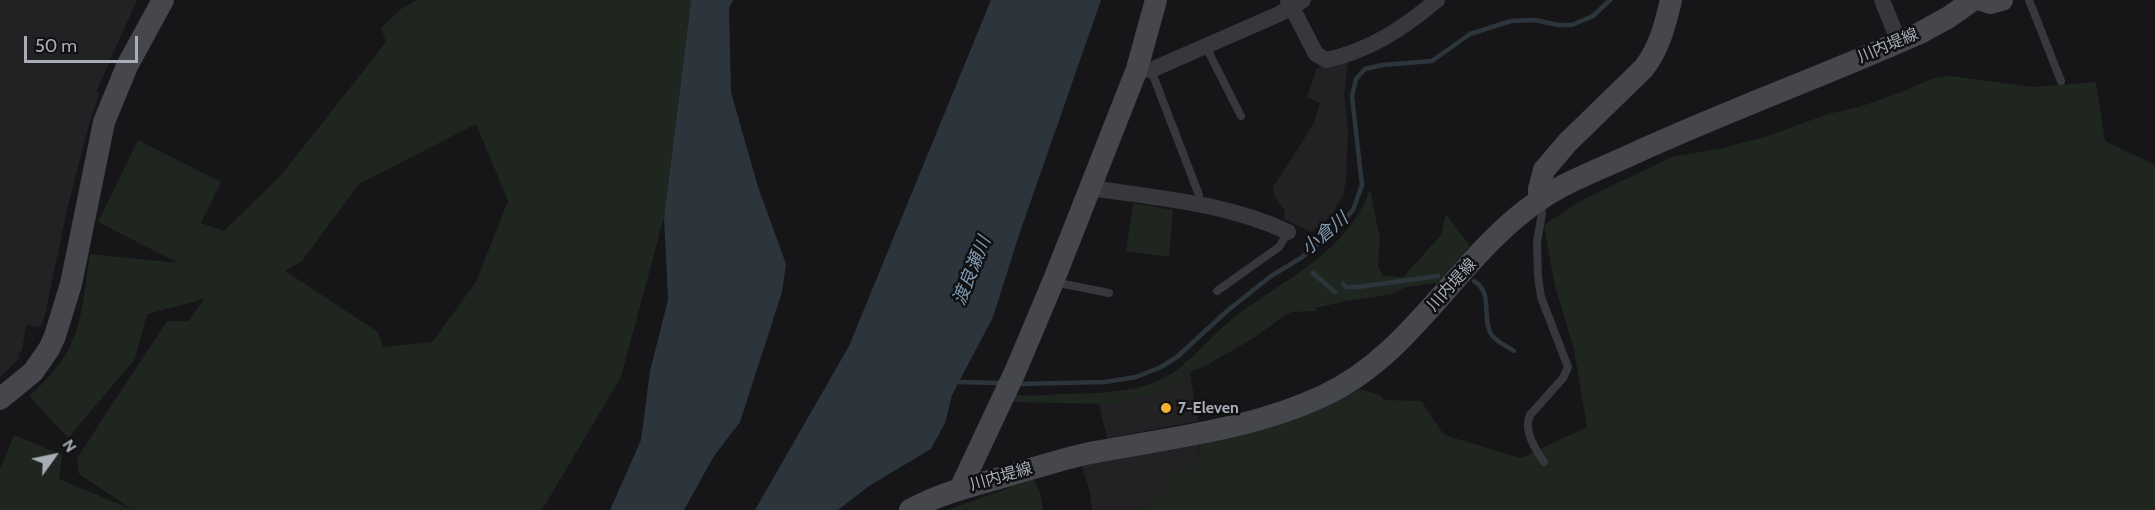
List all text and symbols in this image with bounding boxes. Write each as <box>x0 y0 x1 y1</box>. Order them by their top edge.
scale bar <box>27 24 141 62</box>
street label: 川内堤線 <box>1855 25 1921 67</box>
text: 50 m <box>35 35 77 57</box>
water label: 小倉川 <box>1297 208 1353 260</box>
water label: 渡良瀬川 <box>949 234 995 308</box>
street label: 川内堤線 <box>1423 255 1481 315</box>
place label: 7-Eleven <box>1178 398 1239 418</box>
marker: 7-Eleven <box>1159 401 1173 415</box>
north arrow <box>24 426 84 486</box>
text: N <box>58 436 81 456</box>
street label: 川内堤線 <box>968 459 1034 495</box>

